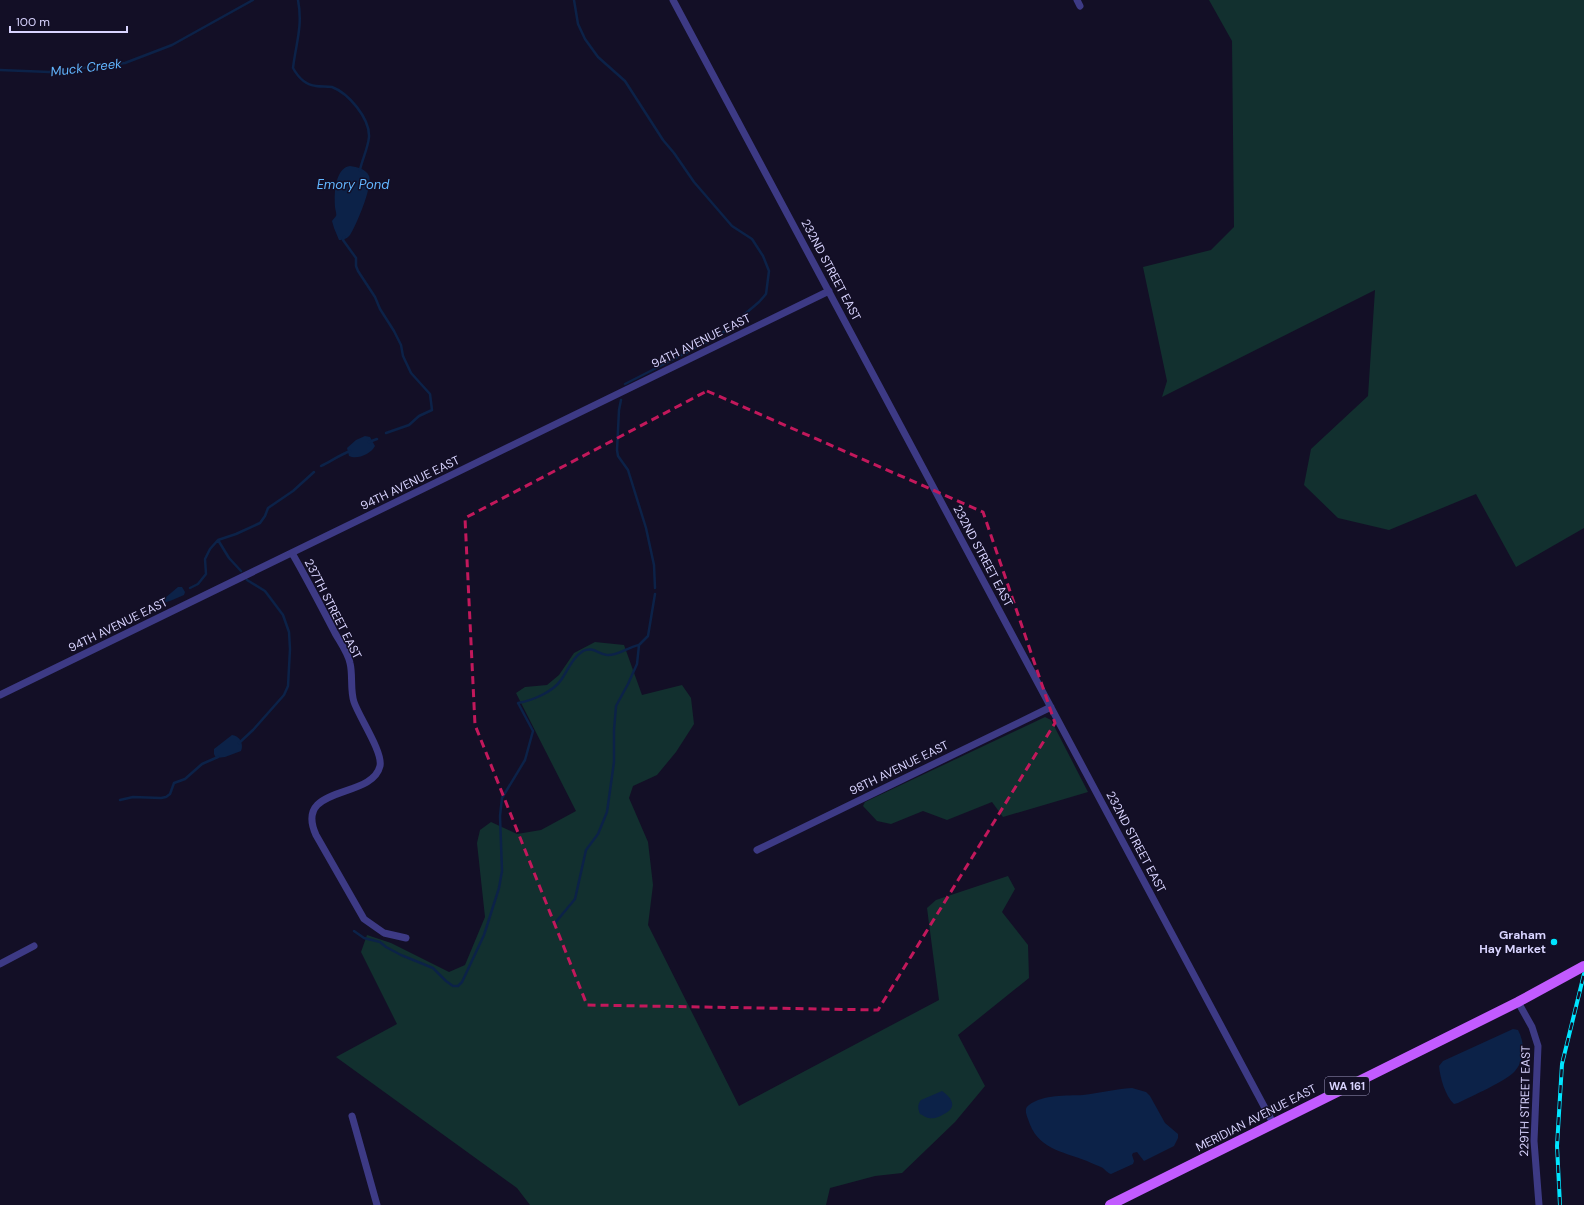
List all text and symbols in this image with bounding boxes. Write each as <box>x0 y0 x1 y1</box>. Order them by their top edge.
scale bar <box>10 8 127 34</box>
text: 100 m <box>16 14 50 30</box>
water label: Muck Creek <box>49 55 123 80</box>
water label: Emory Pond <box>317 176 390 193</box>
street label: 232ND STREET EAST <box>797 216 865 324</box>
street label: 94TH AVENUE EAST <box>649 310 753 372</box>
street label: 94TH AVENUE EAST <box>358 452 462 514</box>
street label: 232ND STREET EAST <box>949 502 1017 610</box>
street label: 237TH STREET EAST <box>301 556 365 662</box>
street label: 94TH AVENUE EAST <box>66 594 170 656</box>
street label: 98TH AVENUE EAST <box>847 737 951 799</box>
street label: 232ND STREET EAST <box>1102 788 1170 896</box>
place label: Graham Hay Market <box>1479 927 1546 957</box>
marker: Graham Hay Market <box>1549 937 1559 947</box>
street label: 229TH STREET EAST <box>1516 1045 1534 1157</box>
road number: WA 161 <box>1325 1077 1369 1095</box>
street label: MERIDIAN AVENUE EAST <box>1193 1080 1319 1155</box>

